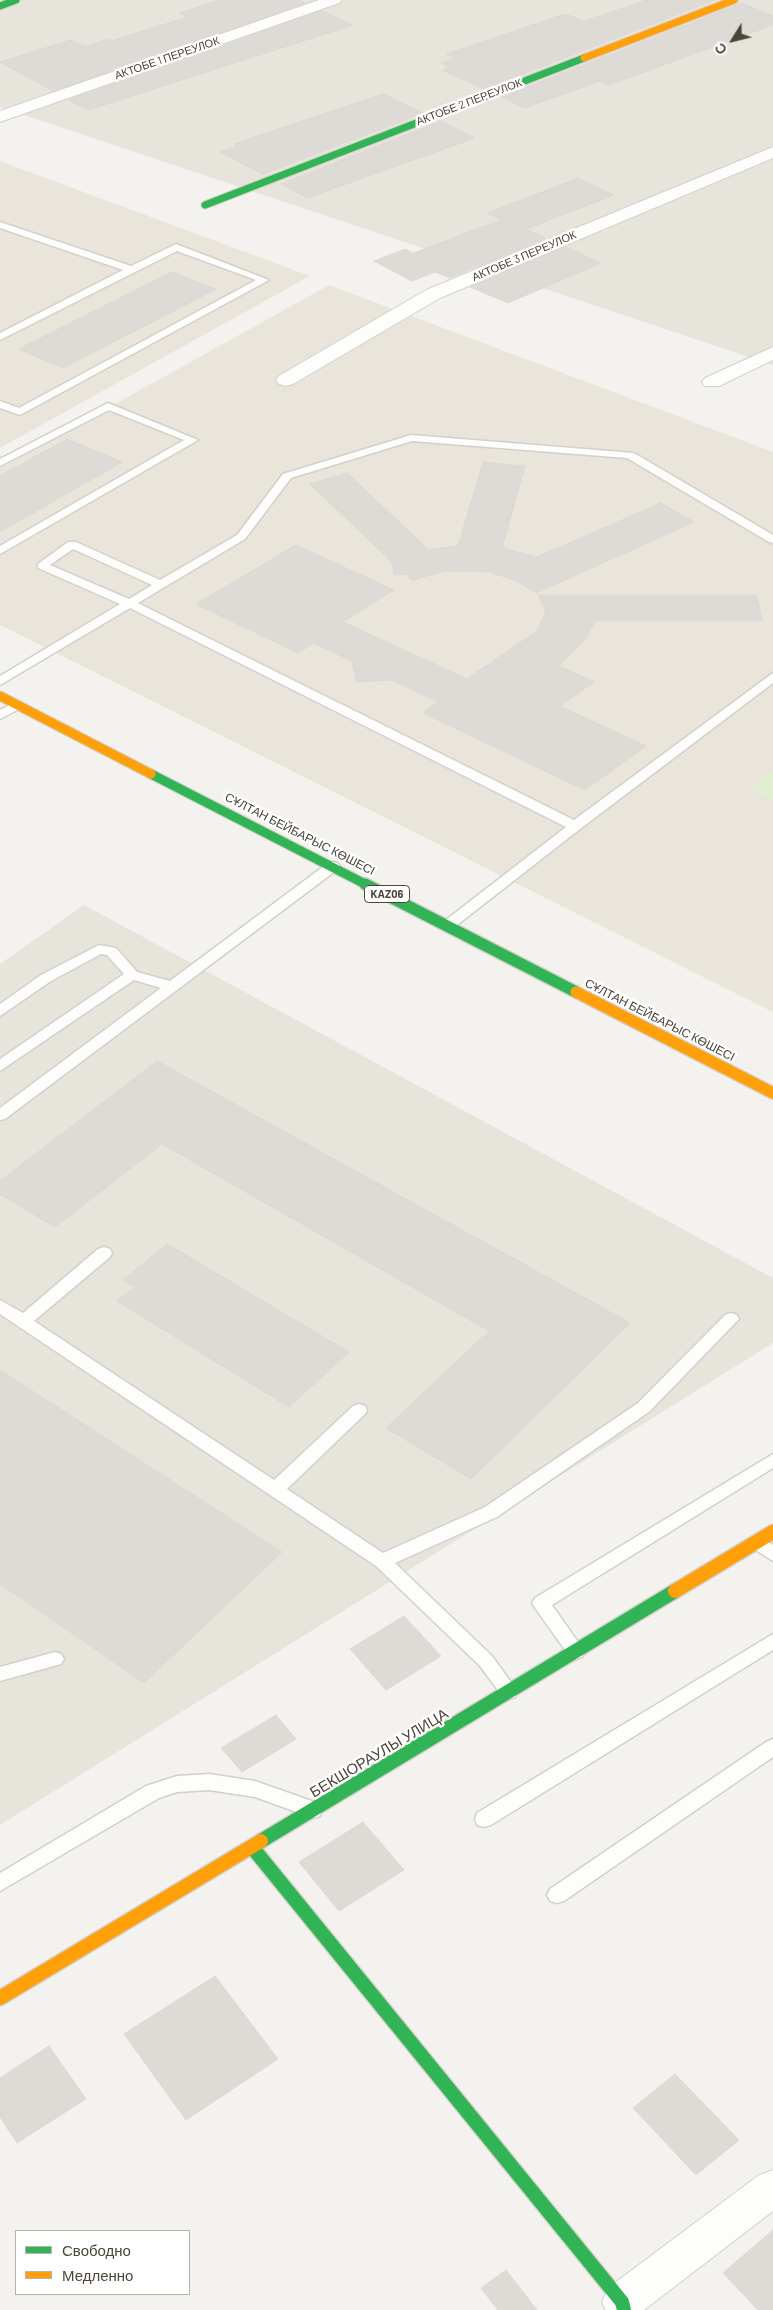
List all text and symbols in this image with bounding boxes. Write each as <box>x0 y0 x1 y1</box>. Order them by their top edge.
north arrow <box>708 15 758 65</box>
street label: АКТОБЕ 1 ПЕРЕУЛОК <box>113 34 221 82</box>
text: С <box>711 40 730 58</box>
street label: АКТОБЕ 2 ПЕРЕУЛОК <box>414 76 524 128</box>
street label: АКТОБЕ 3 ПЕРЕУЛОК <box>470 228 578 284</box>
street label: СҰЛТАН БЕЙБАРЫС КӨШЕСІ <box>223 790 377 878</box>
road number: KAZ06 <box>364 886 410 902</box>
street label: СҰЛТАН БЕЙБАРЫС КӨШЕСІ <box>583 976 737 1064</box>
street label: БЕКШОРАУЛЫ УЛИЦА <box>307 1705 451 1801</box>
legend <box>15 2230 190 2295</box>
text: Свободно <box>62 2241 131 2259</box>
text: Медленно <box>62 2266 133 2284</box>

